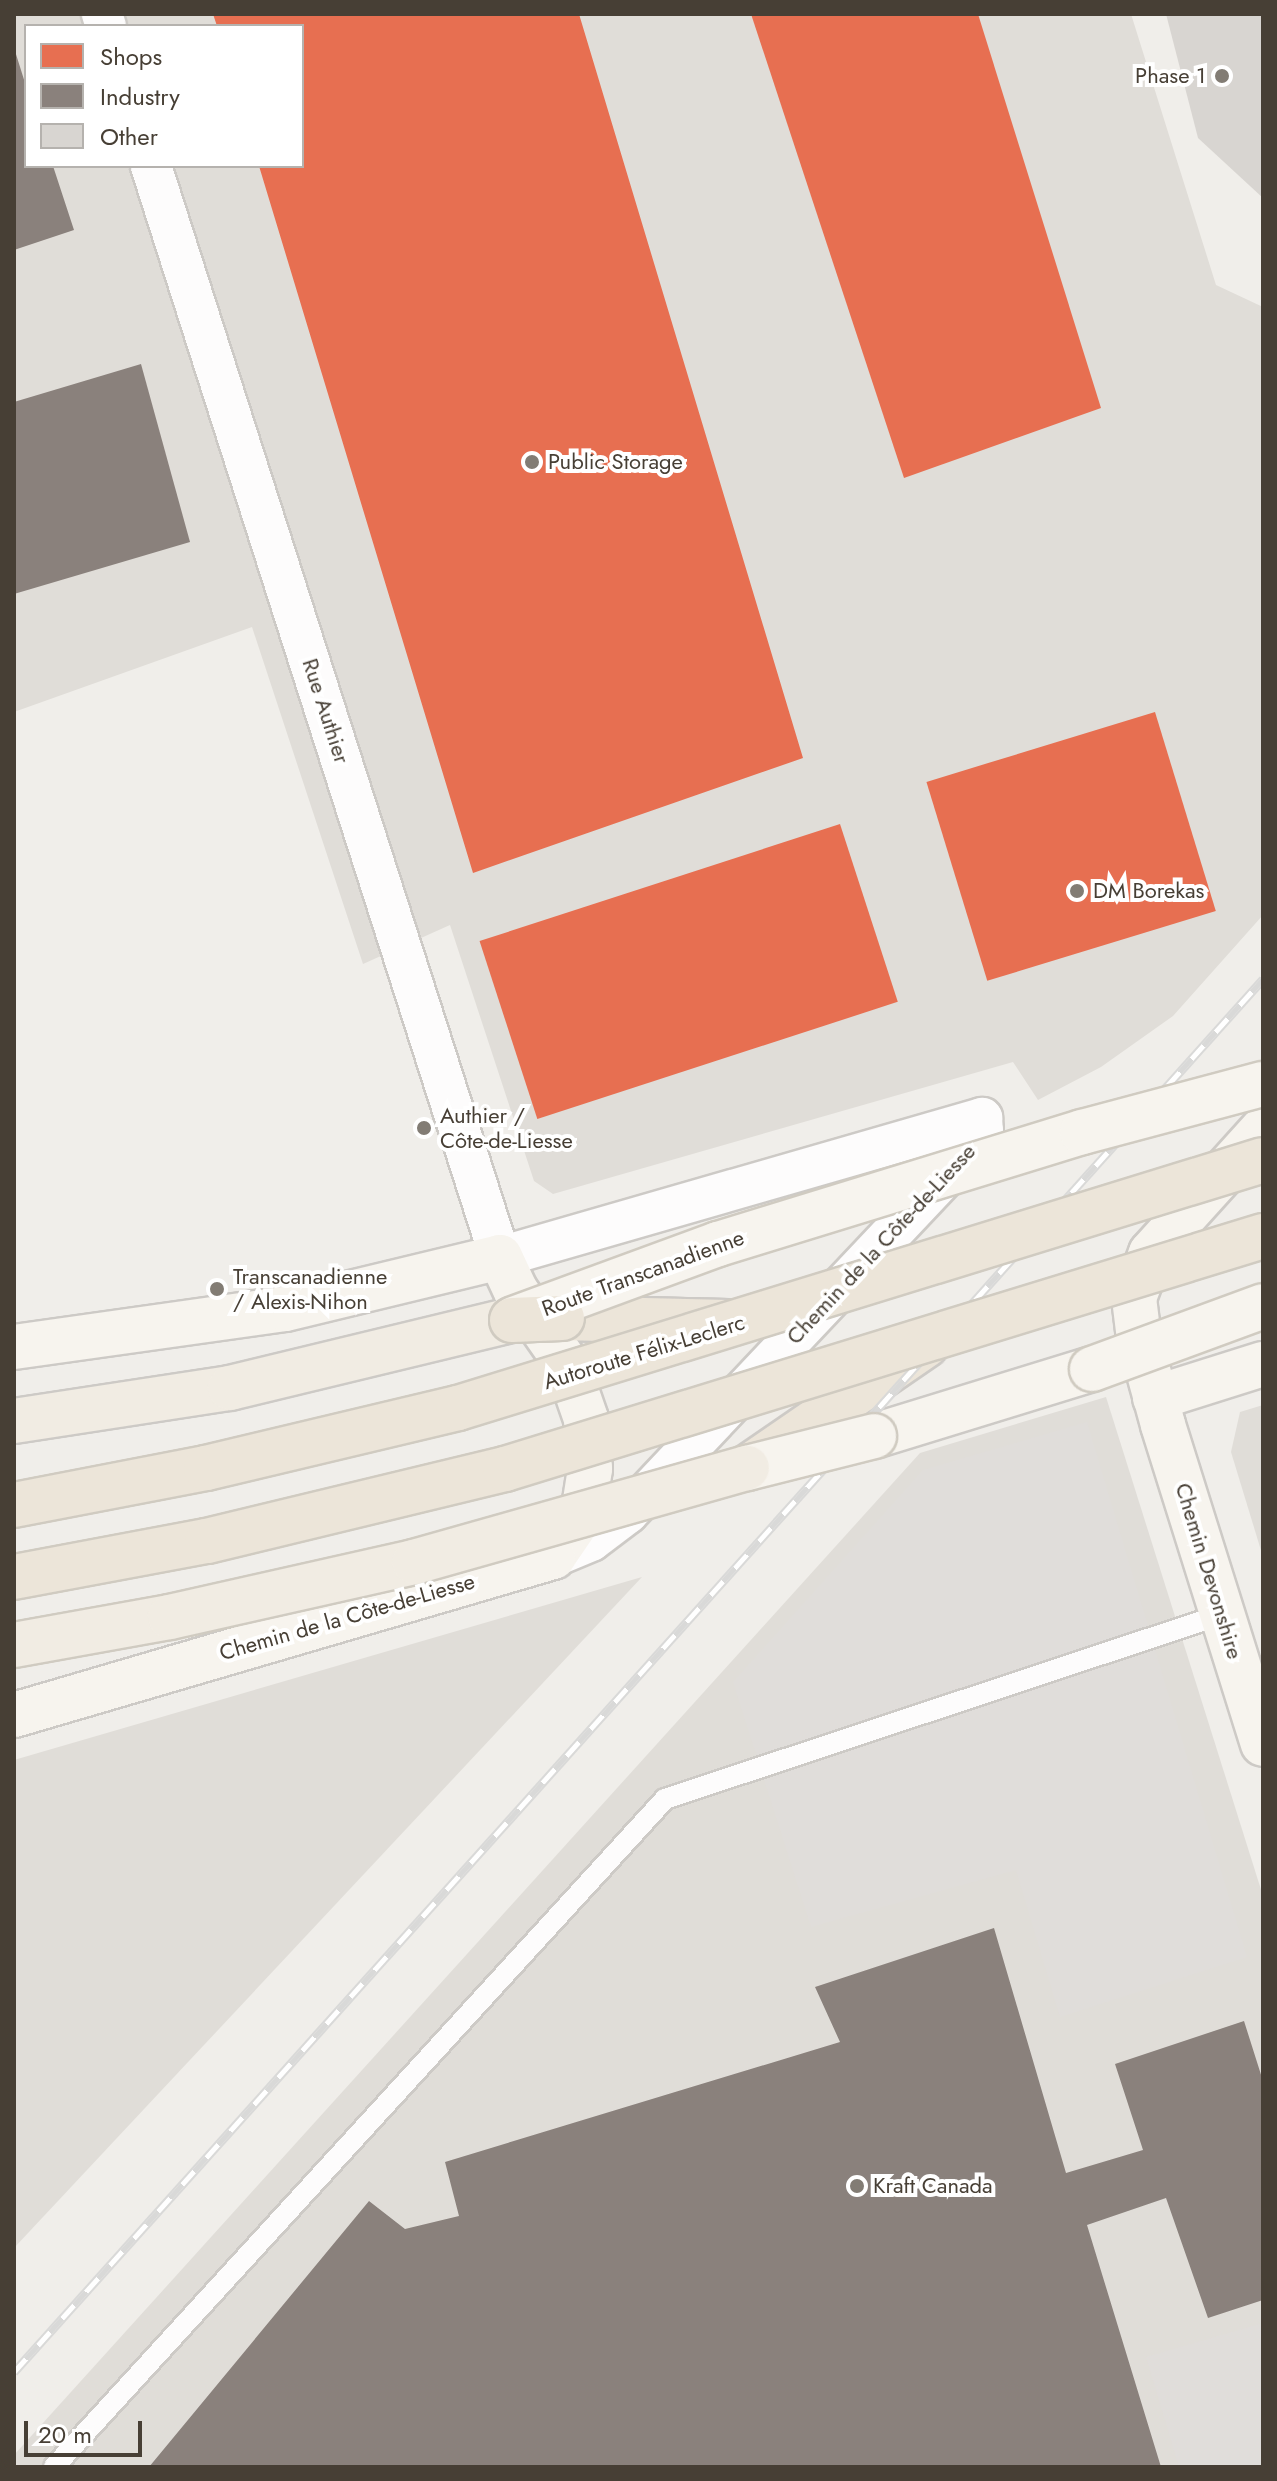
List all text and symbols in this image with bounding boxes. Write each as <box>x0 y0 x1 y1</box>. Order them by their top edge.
legend <box>24 24 304 168</box>
text: Shops <box>100 39 162 74</box>
place label: Phase 1 <box>1135 63 1206 89</box>
marker: Phase 1 <box>1213 67 1231 85</box>
text: Industry <box>100 79 180 114</box>
text: Other <box>100 119 158 154</box>
place label: Public Storage <box>548 449 683 475</box>
marker: Public Storage <box>523 453 541 471</box>
street label: Rue Authier <box>297 655 355 767</box>
place label: DM Borekas <box>1093 878 1204 904</box>
marker: DM Borekas <box>1068 882 1086 900</box>
place label: Authier / Côte-de-Liesse <box>440 1102 573 1154</box>
marker: Authier / Côte-de-Liesse <box>415 1119 433 1137</box>
street label: Chemin de la Côte-de-Liesse <box>781 1138 981 1350</box>
street label: Route Transcanadienne <box>538 1224 748 1322</box>
place label: Transcanadienne / Alexis-Nihon <box>233 1263 387 1314</box>
marker: Transcanadienne / Alexis-Nihon <box>208 1280 226 1298</box>
street label: Autoroute Félix-Leclerc <box>540 1309 748 1395</box>
street label: Chemin Devonshire <box>1170 1480 1248 1662</box>
street label: Chemin de la Côte-de-Liesse <box>216 1568 478 1666</box>
place label: Kraft Canada <box>873 2173 993 2199</box>
marker: Kraft Canada <box>848 2177 866 2195</box>
scale bar <box>28 2405 146 2455</box>
text: 20 m <box>38 2417 92 2452</box>

